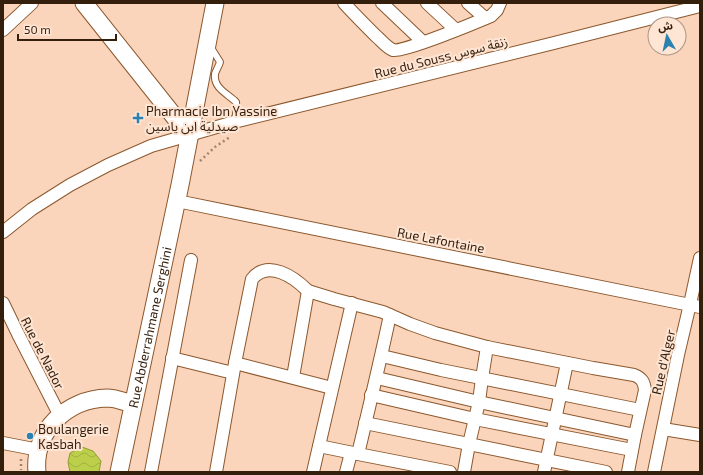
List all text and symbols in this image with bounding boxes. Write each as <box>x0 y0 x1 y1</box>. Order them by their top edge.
scale bar <box>18 16 116 42</box>
north arrow <box>647 16 687 56</box>
text: ش <box>657 18 674 34</box>
text: 50 m <box>24 22 51 36</box>
street label: Rue du Souss زنقة سوس <box>373 33 510 82</box>
place label: Pharmacie Ibn Yassine صيدلية ابن ياسين <box>146 103 277 135</box>
marker: Pharmacie Ibn Yassine صيدلية ابن ياسين <box>133 113 143 123</box>
street label: Rue Lafontaine <box>396 224 486 256</box>
street label: Rue Abderrahmane Serghini <box>125 245 175 409</box>
street label: Rue de Nador <box>18 314 68 392</box>
street label: Rue d'Alger <box>648 328 678 396</box>
place label: Boulangerie Kasbah <box>38 421 109 452</box>
marker: Boulangerie Kasbah <box>25 431 35 441</box>

